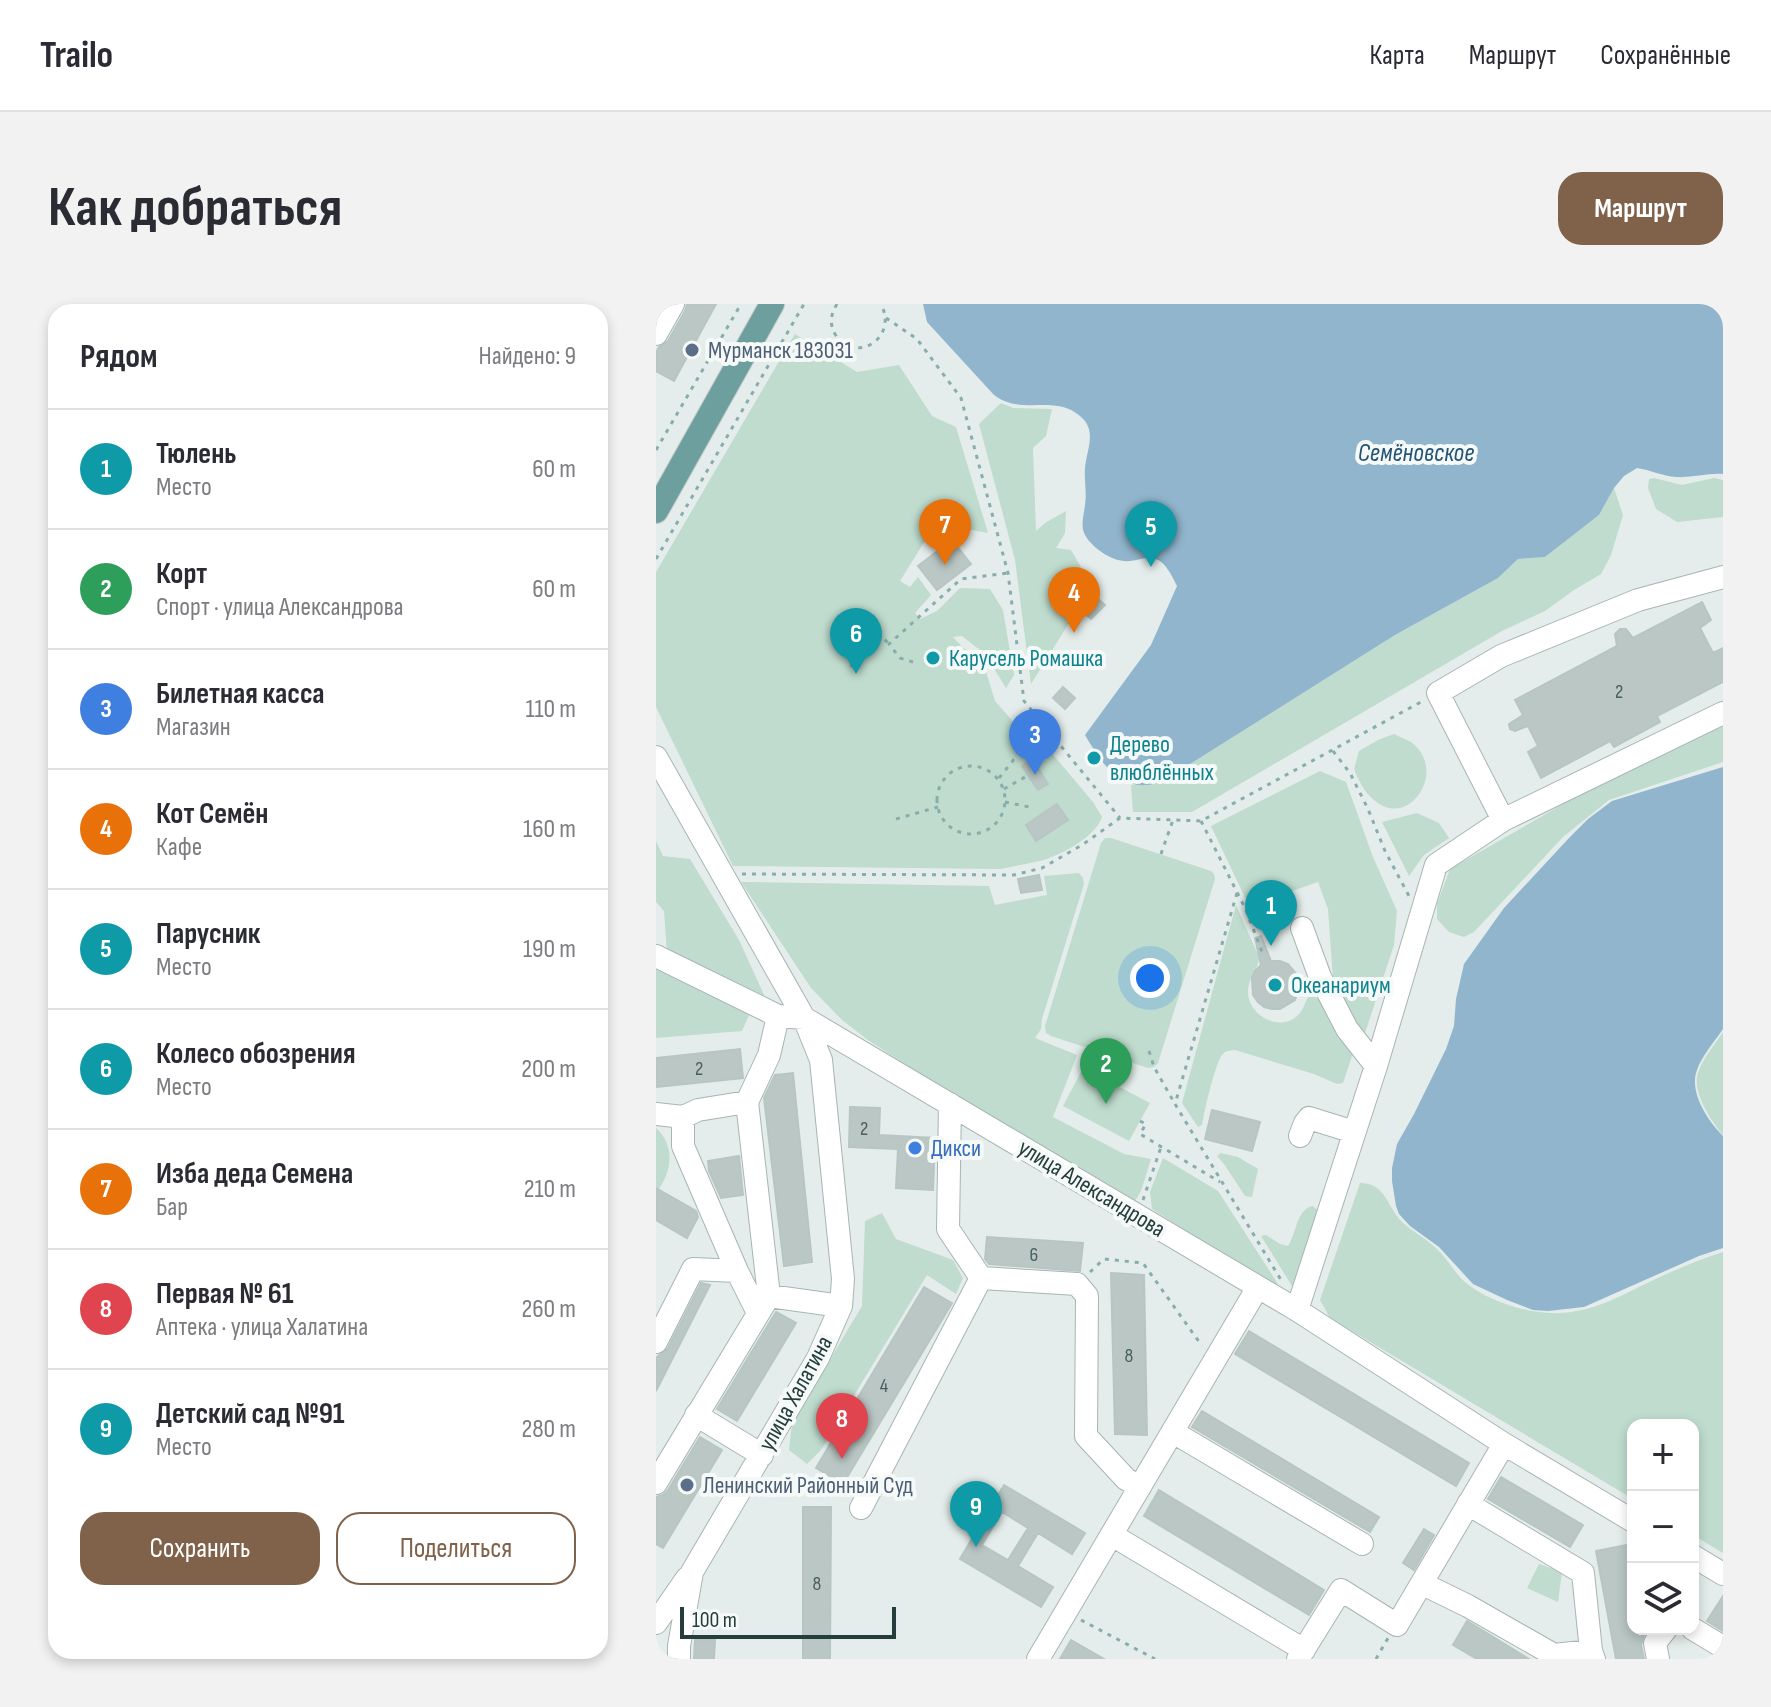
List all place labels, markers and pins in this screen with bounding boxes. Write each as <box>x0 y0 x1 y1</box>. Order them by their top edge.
place label: Мурманск 183031 <box>708 336 853 365</box>
marker: Мурманск 183031 <box>683 341 701 359</box>
pin: 7 <box>919 499 971 565</box>
pin: 5 <box>1125 501 1177 567</box>
pin: 4 <box>1048 567 1100 633</box>
pin: 6 <box>830 608 882 674</box>
place label: Карусель Ромашка <box>949 644 1103 673</box>
marker: Карусель Ромашка <box>924 649 942 667</box>
pin: 3 <box>1009 709 1061 775</box>
place label: Дерево влюблённых <box>1110 730 1214 787</box>
marker: Дерево влюблённых <box>1085 749 1103 767</box>
pin: 1 <box>1245 880 1297 946</box>
place label: Океанариум <box>1291 971 1391 1000</box>
marker: Океанариум <box>1266 976 1284 994</box>
pin: 2 <box>1080 1038 1132 1104</box>
place label: Дикси <box>931 1134 981 1163</box>
marker: Дикси <box>906 1139 924 1157</box>
pin: 8 <box>816 1393 868 1459</box>
place label: Ленинский Районный Суд <box>703 1471 913 1500</box>
marker: Ленинский Районный Суд <box>678 1476 696 1494</box>
pin: 9 <box>950 1481 1002 1547</box>

